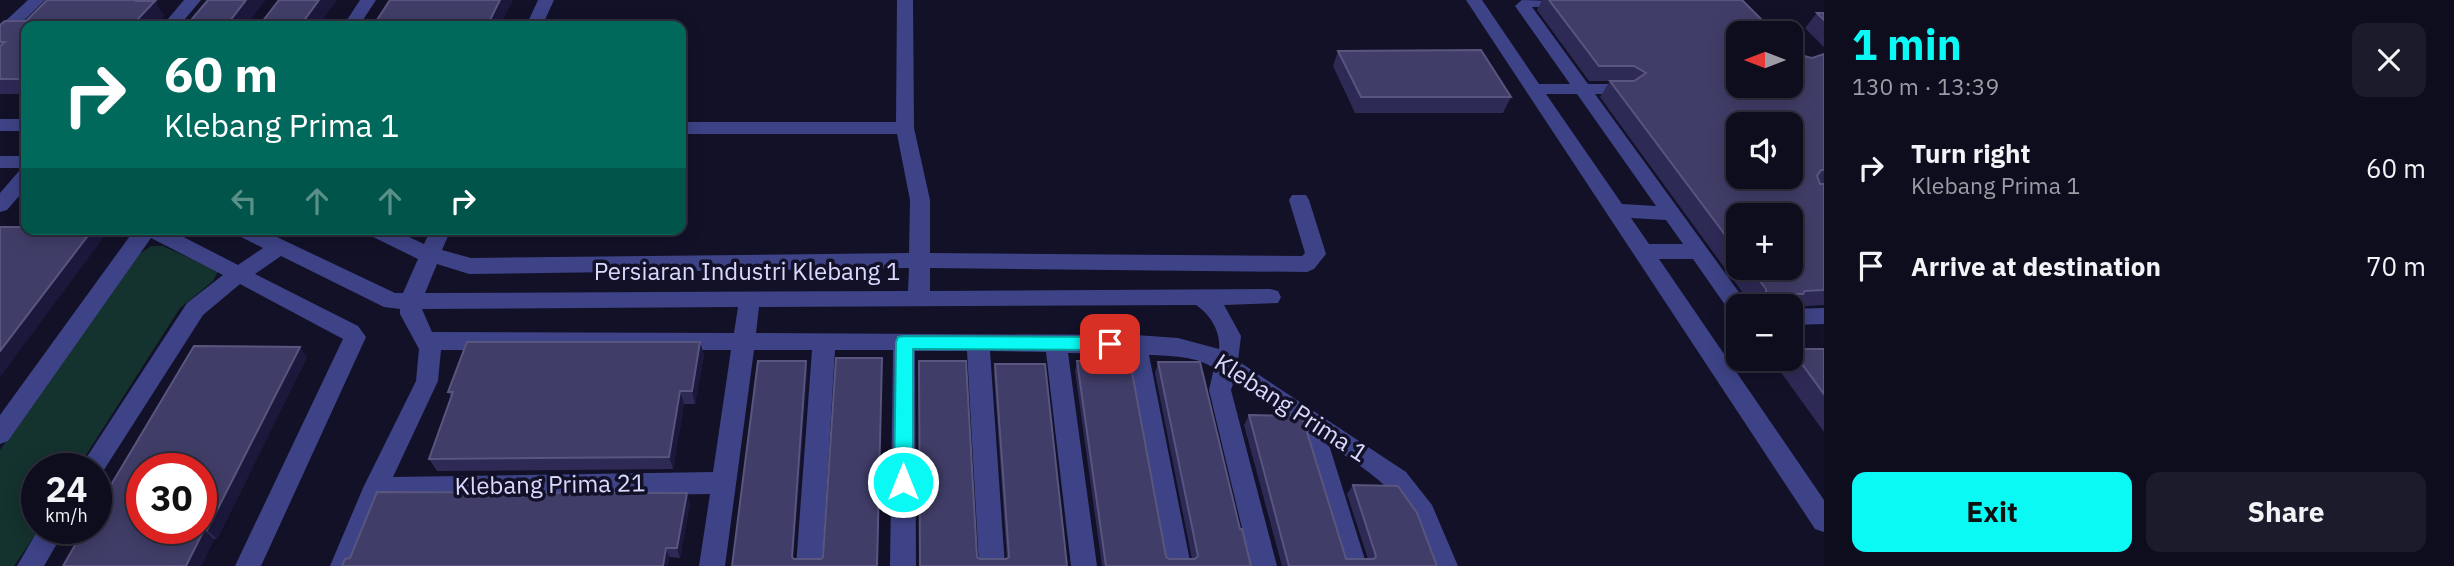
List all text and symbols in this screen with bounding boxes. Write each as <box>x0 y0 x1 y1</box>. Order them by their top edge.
text: 1 min <box>1852 17 1962 72</box>
north arrow <box>1726 21 1802 98</box>
map controls <box>1726 21 1803 371</box>
button: close <box>2352 23 2426 97</box>
text: 60 m <box>164 42 278 105</box>
icon: right <box>49 49 140 140</box>
text: 130 m · 13:39 <box>1852 71 1999 101</box>
text: Klebang Prima 1 <box>164 104 399 146</box>
button: sound <box>1726 112 1803 189</box>
text: Turn right <box>1911 136 2030 170</box>
icon: right <box>1852 149 1890 187</box>
text: 60 m <box>2366 151 2426 185</box>
text: Klebang Prima 1 <box>1911 170 2080 200</box>
icon: left <box>225 182 263 220</box>
icon: ahead <box>298 182 336 220</box>
icon: ahead <box>371 182 409 220</box>
icon: right <box>444 182 482 220</box>
button: + <box>1726 203 1803 280</box>
icon: arrive <box>1852 247 1890 285</box>
text: Arrive at destination <box>1911 249 2161 283</box>
text: 70 m <box>2366 249 2426 283</box>
street label: Persiaran Industri Klebang 1 <box>594 255 900 287</box>
button: − <box>1726 294 1803 371</box>
pin <box>1080 314 1140 374</box>
icon: arrive <box>1091 325 1129 363</box>
street label: Klebang Prima 1 <box>1209 346 1374 469</box>
position arrow <box>866 445 940 519</box>
speed limit sign: 30 <box>126 453 217 544</box>
text: 24 <box>45 466 88 512</box>
street label: Klebang Prima 21 <box>454 466 646 502</box>
button: Exit <box>1852 472 2132 552</box>
button: Share <box>2146 472 2426 552</box>
text: km/h <box>45 504 88 527</box>

